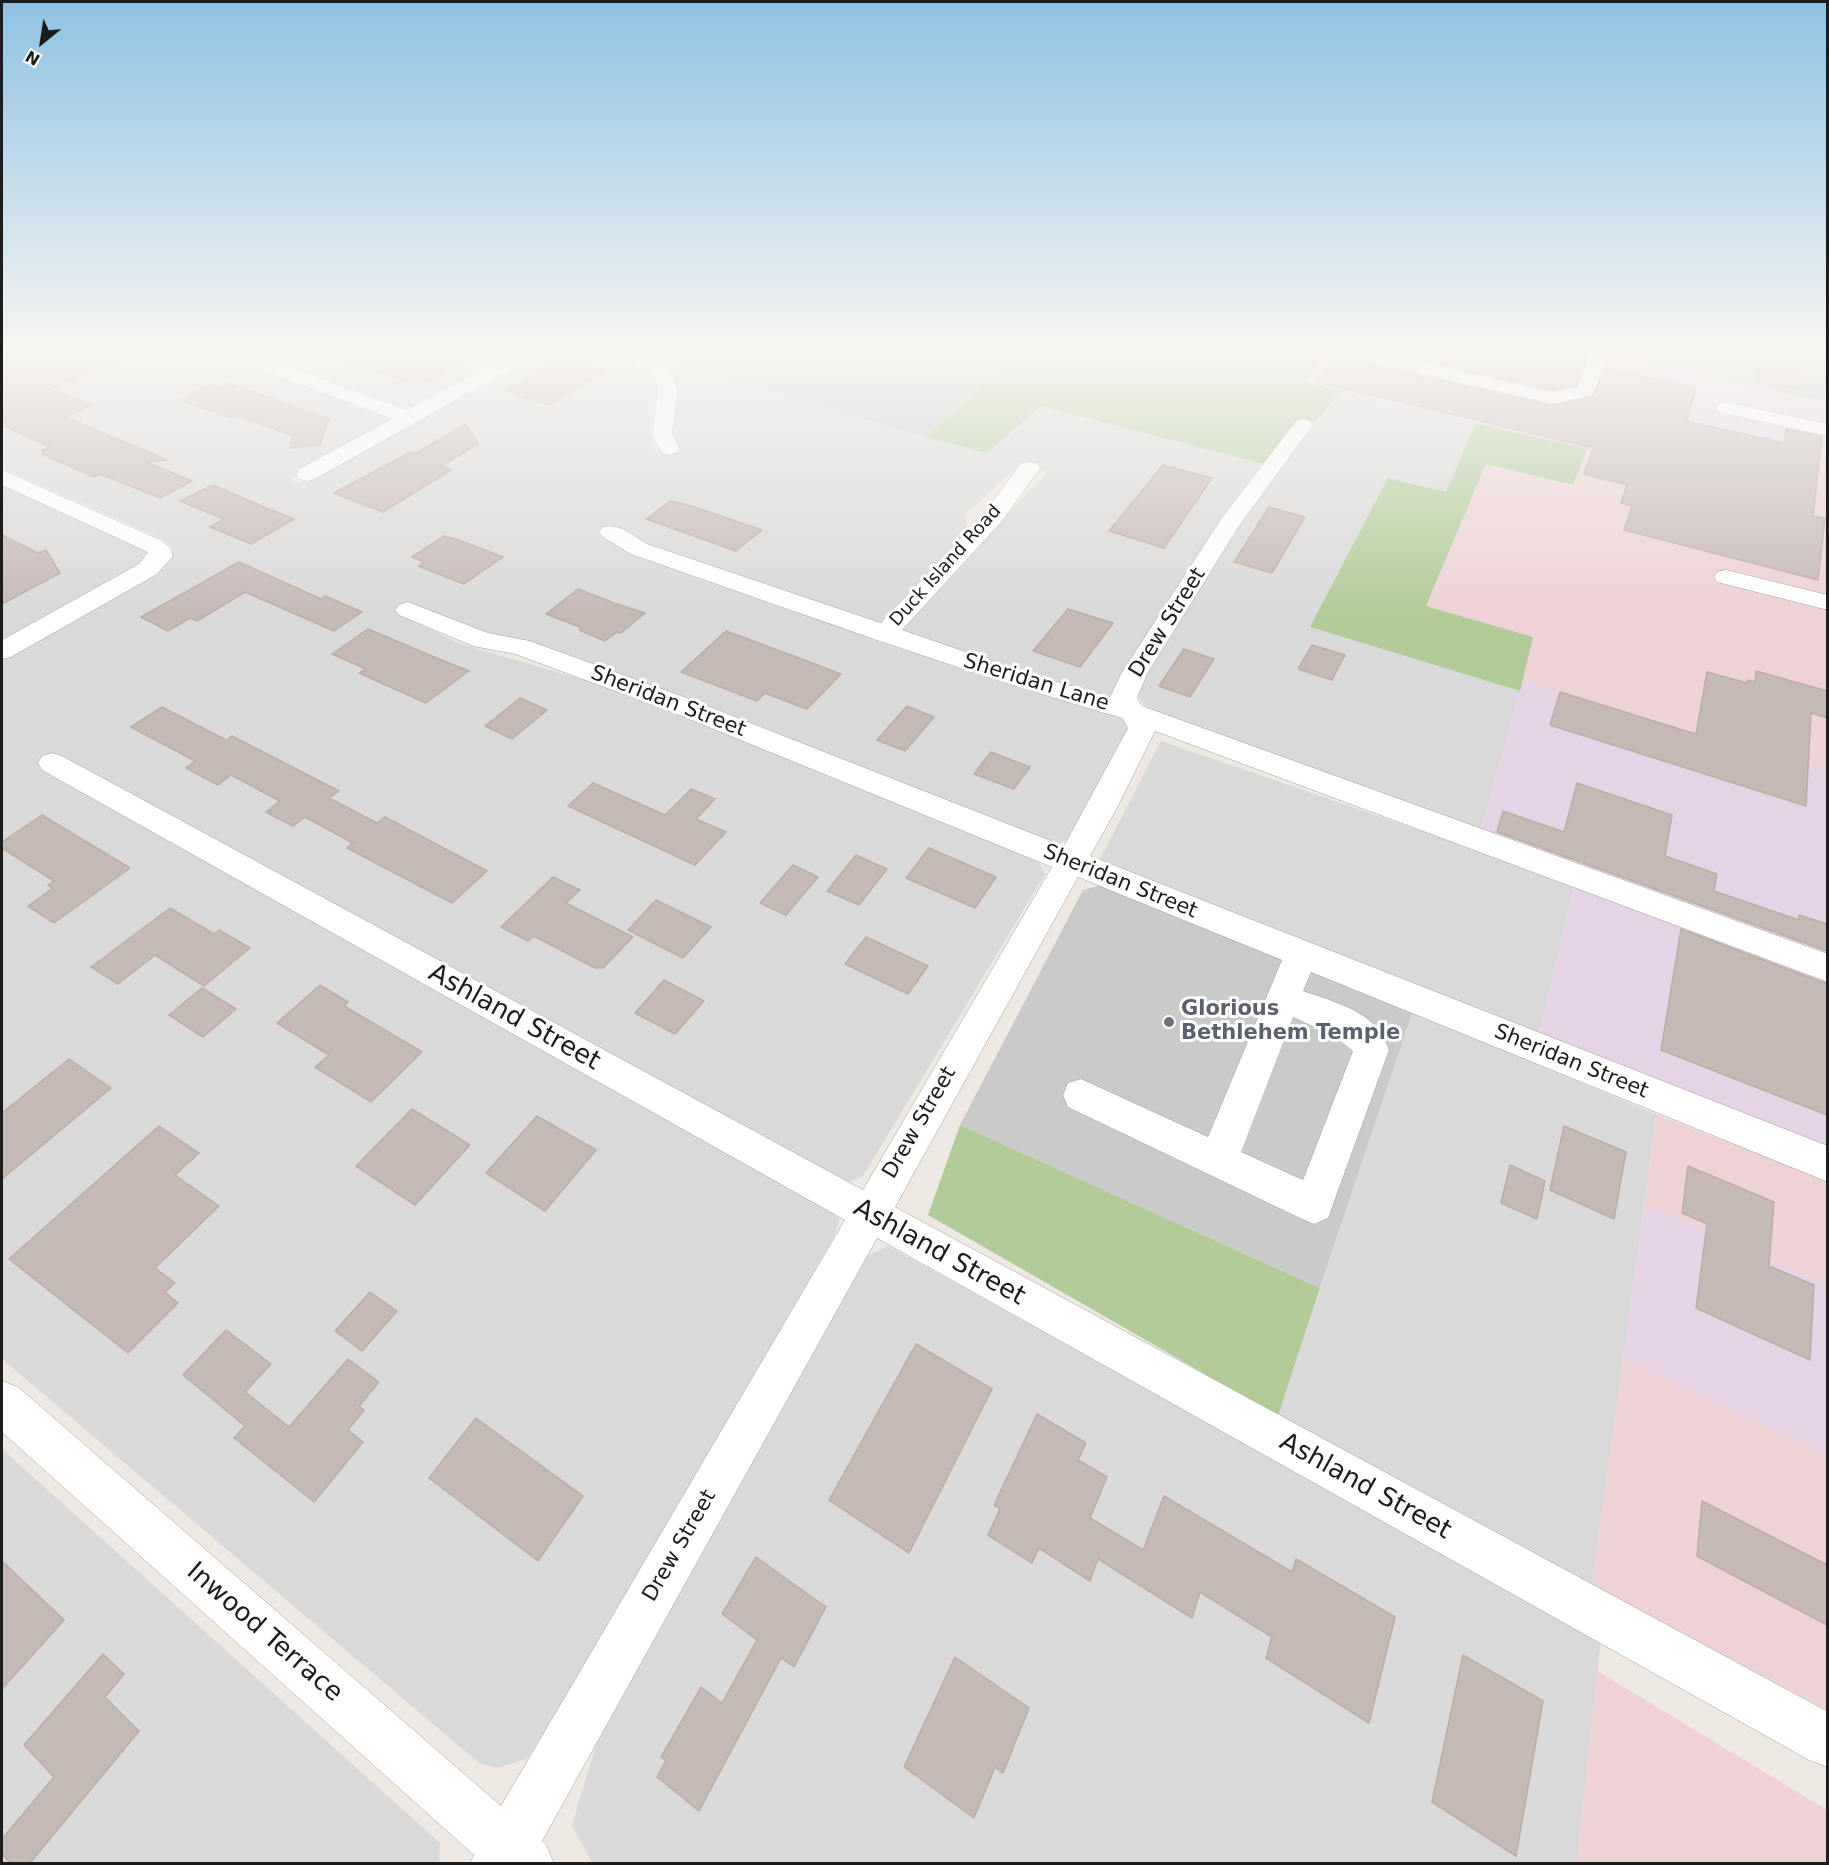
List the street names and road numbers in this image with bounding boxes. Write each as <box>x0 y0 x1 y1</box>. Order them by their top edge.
street label: Duck Island Road <box>886 501 1006 631</box>
street label: Drew Street <box>1124 563 1212 683</box>
street label: Sheridan Lane <box>960 649 1112 717</box>
street label: Sheridan Street <box>587 661 749 743</box>
street label: Sheridan Street <box>1039 840 1201 924</box>
street label: Ashland Street <box>423 958 605 1078</box>
street label: Sheridan Street <box>1490 1020 1652 1104</box>
street label: Drew Street <box>878 1063 962 1183</box>
street label: Ashland Street <box>848 1193 1030 1313</box>
street label: Ashland Street <box>1274 1427 1456 1547</box>
street label: Drew Street <box>638 1486 722 1606</box>
street label: Inwood Terrace <box>180 1557 348 1709</box>

